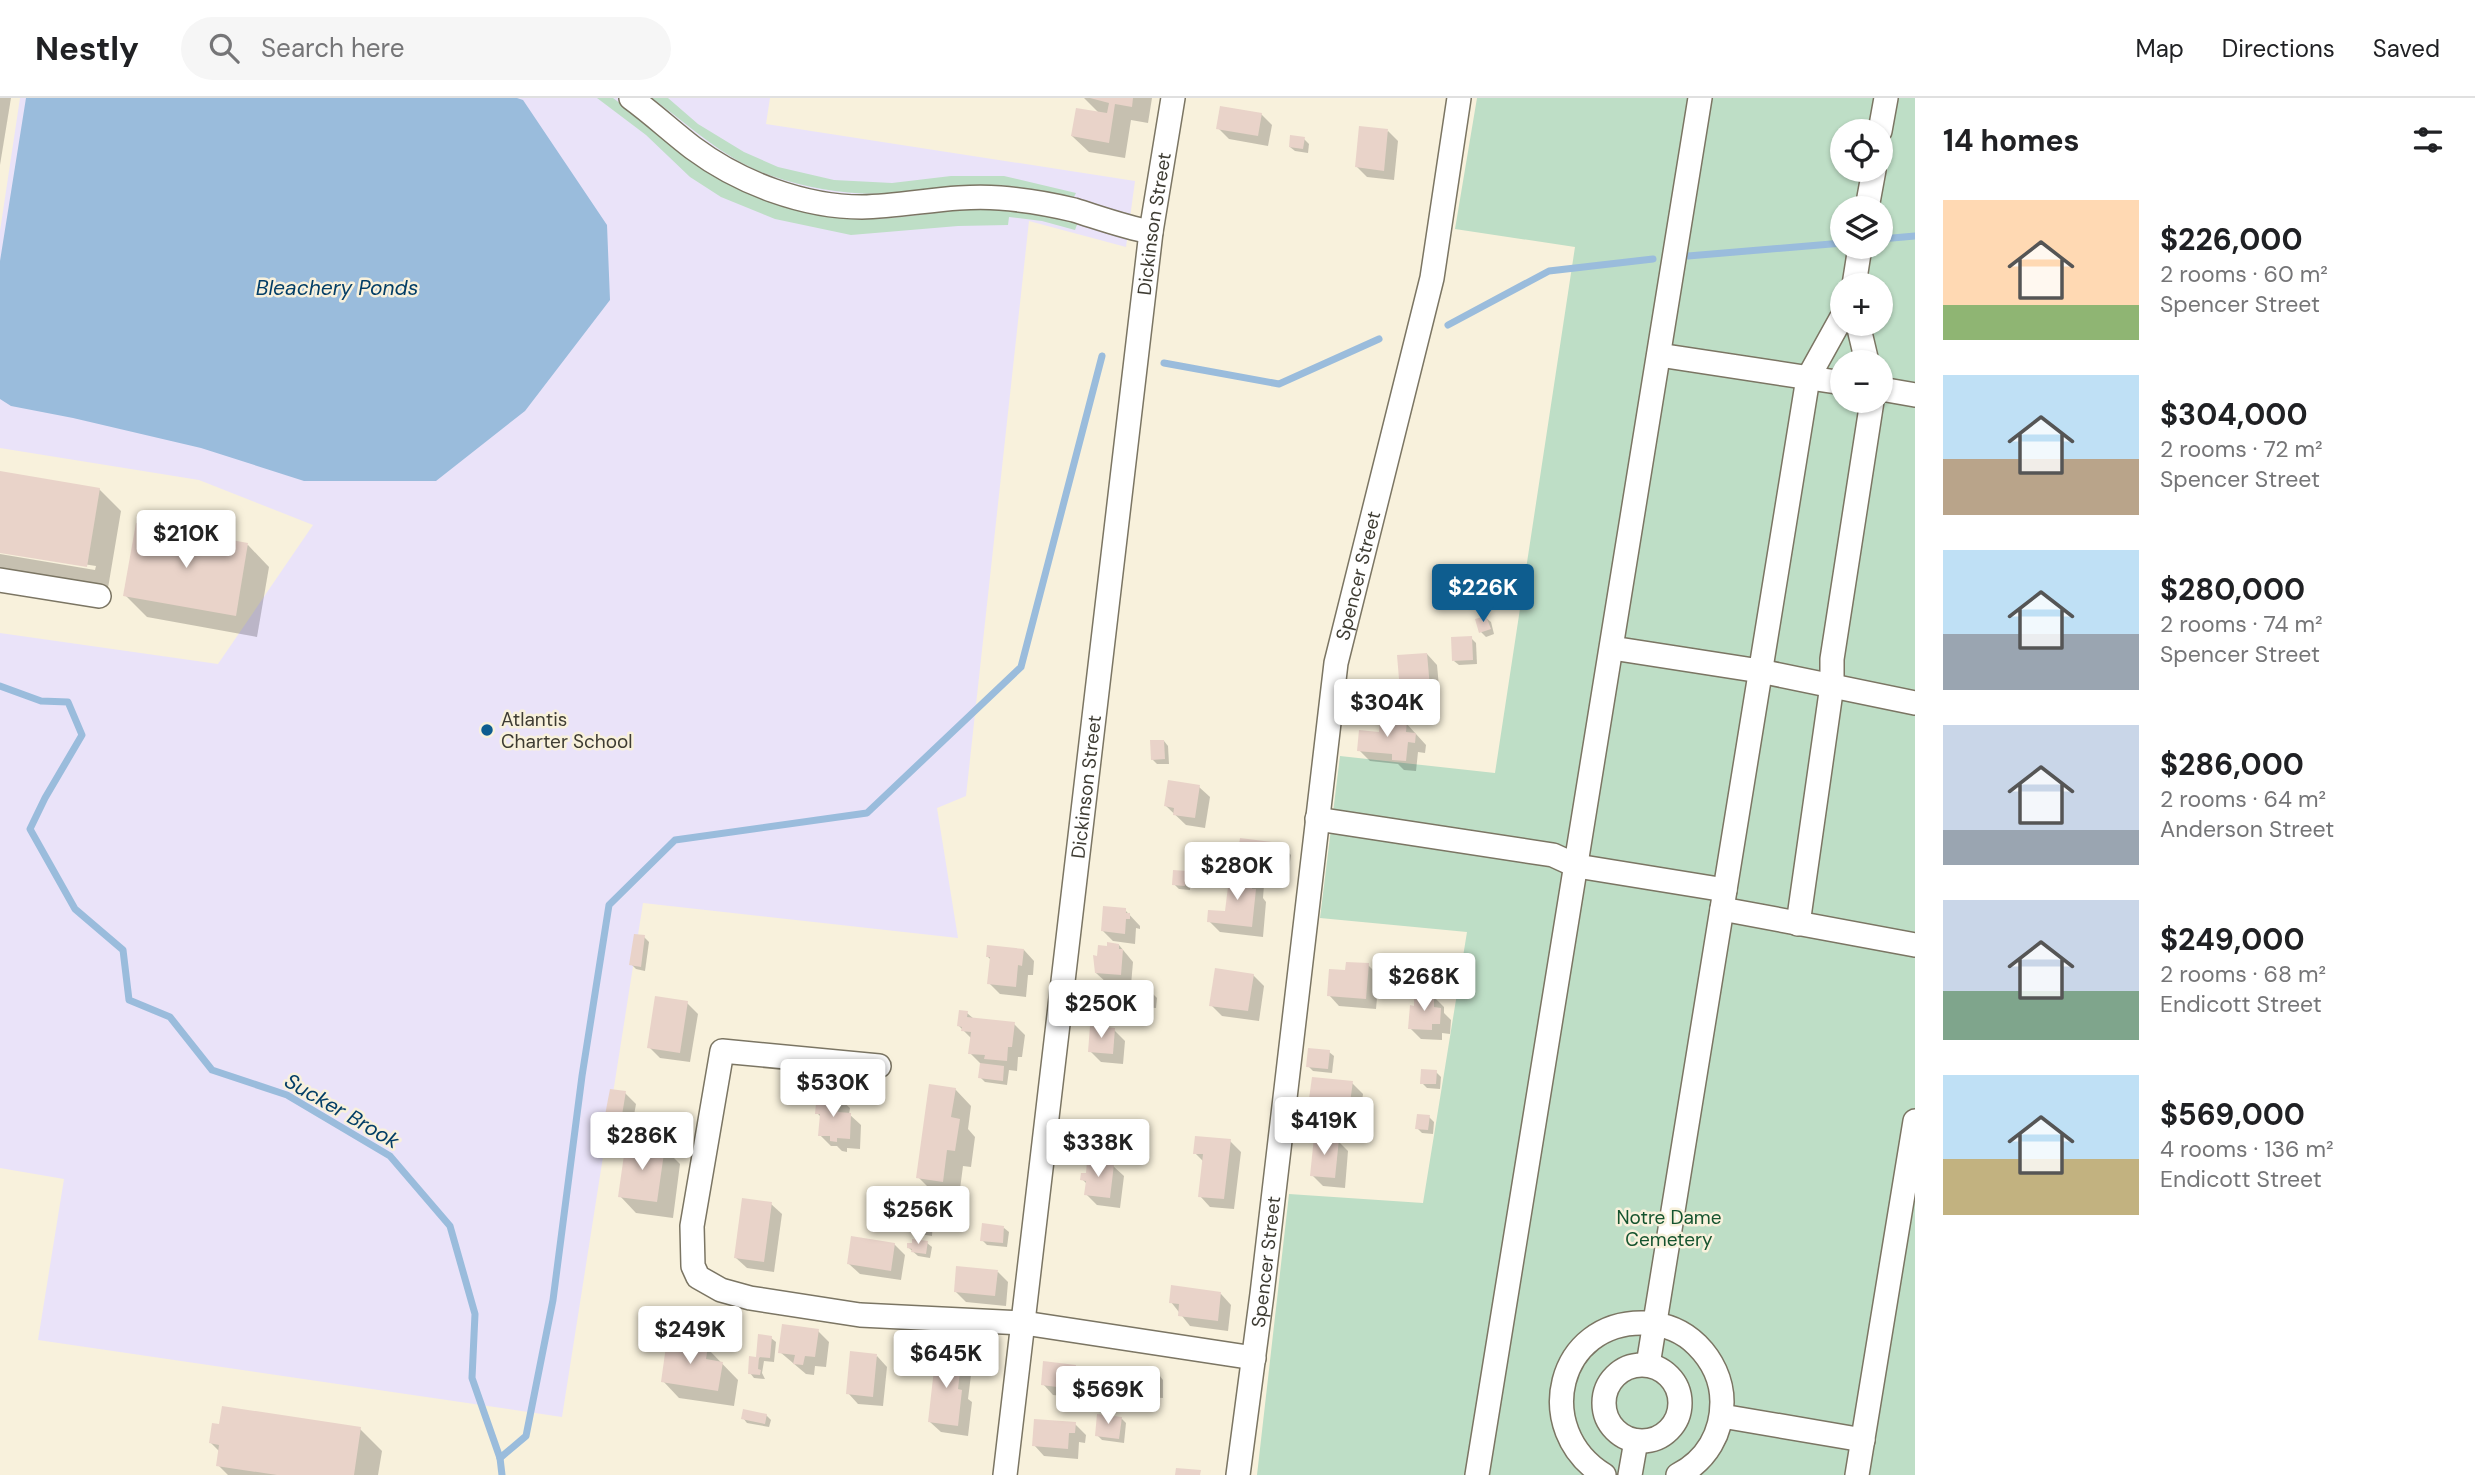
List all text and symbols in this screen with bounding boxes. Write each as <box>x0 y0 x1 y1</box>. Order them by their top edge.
search box <box>181 17 671 80</box>
text: Nestly <box>35 27 139 70</box>
icon: search <box>205 29 243 67</box>
text: Search here <box>261 31 405 65</box>
text: Map <box>2136 33 2184 64</box>
text: Directions <box>2222 33 2335 64</box>
text: Saved <box>2373 33 2440 64</box>
map controls <box>1830 119 1893 413</box>
button: locate <box>1830 119 1893 182</box>
text: 14 homes <box>1943 121 2080 160</box>
icon: filters <box>2409 121 2447 159</box>
street label: Dickinson Street <box>1131 150 1176 297</box>
button: layers <box>1830 196 1893 259</box>
text: $226,000 <box>2160 220 2303 259</box>
icon: home <box>1999 228 2083 312</box>
text: 2 rooms · 60 m² <box>2160 259 2328 289</box>
button: + <box>1830 273 1893 336</box>
water label: Bleachery Ponds <box>256 274 418 302</box>
text: Spencer Street <box>2160 289 2320 319</box>
button: − <box>1830 350 1893 413</box>
text: $304,000 <box>2160 395 2308 434</box>
icon: home <box>1999 403 2083 487</box>
text: 2 rooms · 72 m² <box>2160 434 2323 464</box>
text: Spencer Street <box>2160 464 2320 494</box>
street label: Spencer Street <box>1330 508 1386 643</box>
pin: $210K <box>137 510 235 570</box>
text: $210K <box>153 518 219 548</box>
pin: $226K <box>1434 564 1532 624</box>
text: $280,000 <box>2160 570 2305 609</box>
text: $226K <box>1448 572 1518 602</box>
icon: home <box>1999 578 2083 662</box>
text: 2 rooms · 74 m² <box>2160 609 2323 639</box>
text: Spencer Street <box>2160 639 2320 669</box>
pin: $304K <box>1338 680 1436 739</box>
text: $304K <box>1350 687 1424 717</box>
place label: Atlantis Charter School <box>501 707 633 754</box>
street label: Dickinson Street <box>1065 714 1107 860</box>
marker: Atlantis Charter School <box>479 722 495 738</box>
text: $286,000 <box>2160 745 2304 784</box>
icon: home <box>1999 753 2083 837</box>
text: 2 rooms · 64 m² <box>2160 784 2326 814</box>
text: Anderson Street <box>2160 814 2334 844</box>
pin: $280K <box>1188 842 1286 902</box>
text: $280K <box>1201 850 1273 880</box>
text: $249,000 <box>2160 920 2305 959</box>
icon: home <box>1999 928 2083 1012</box>
pin: $268K <box>1375 954 1473 1013</box>
text: 2 rooms · 68 m² <box>2160 959 2326 989</box>
text: $268K <box>1388 961 1460 991</box>
pin: $250K <box>1052 981 1150 1040</box>
text: $250K <box>1065 988 1137 1018</box>
text: Endicott Street <box>2160 989 2322 1019</box>
pin: $530K <box>784 1060 882 1119</box>
water label: Sucker Brook <box>280 1067 405 1155</box>
text: $530K <box>796 1067 870 1097</box>
text: $569,000 <box>2160 1095 2305 1134</box>
pin: $419K <box>1275 1098 1373 1157</box>
icon: home <box>1999 1103 2083 1187</box>
text: $419K <box>1291 1105 1357 1135</box>
pin: $286K <box>593 1112 691 1172</box>
pin: $338K <box>1049 1119 1147 1179</box>
text: $286K <box>606 1120 678 1150</box>
text: $338K <box>1062 1127 1134 1157</box>
text: 4 rooms · 136 m² <box>2160 1134 2334 1164</box>
text: Endicott Street <box>2160 1164 2322 1194</box>
pin: $256K <box>869 1186 967 1246</box>
text: $256K <box>882 1194 954 1224</box>
street label: Spencer Street <box>1245 1195 1286 1329</box>
park label: Notre Dame Cemetery <box>1616 1205 1722 1252</box>
pin: $249K <box>641 1306 739 1366</box>
text: $249K <box>654 1314 726 1344</box>
pin: $645K <box>897 1330 995 1390</box>
text: $645K <box>910 1338 982 1368</box>
pin: $569K <box>1059 1366 1157 1426</box>
text: $569K <box>1072 1374 1144 1404</box>

